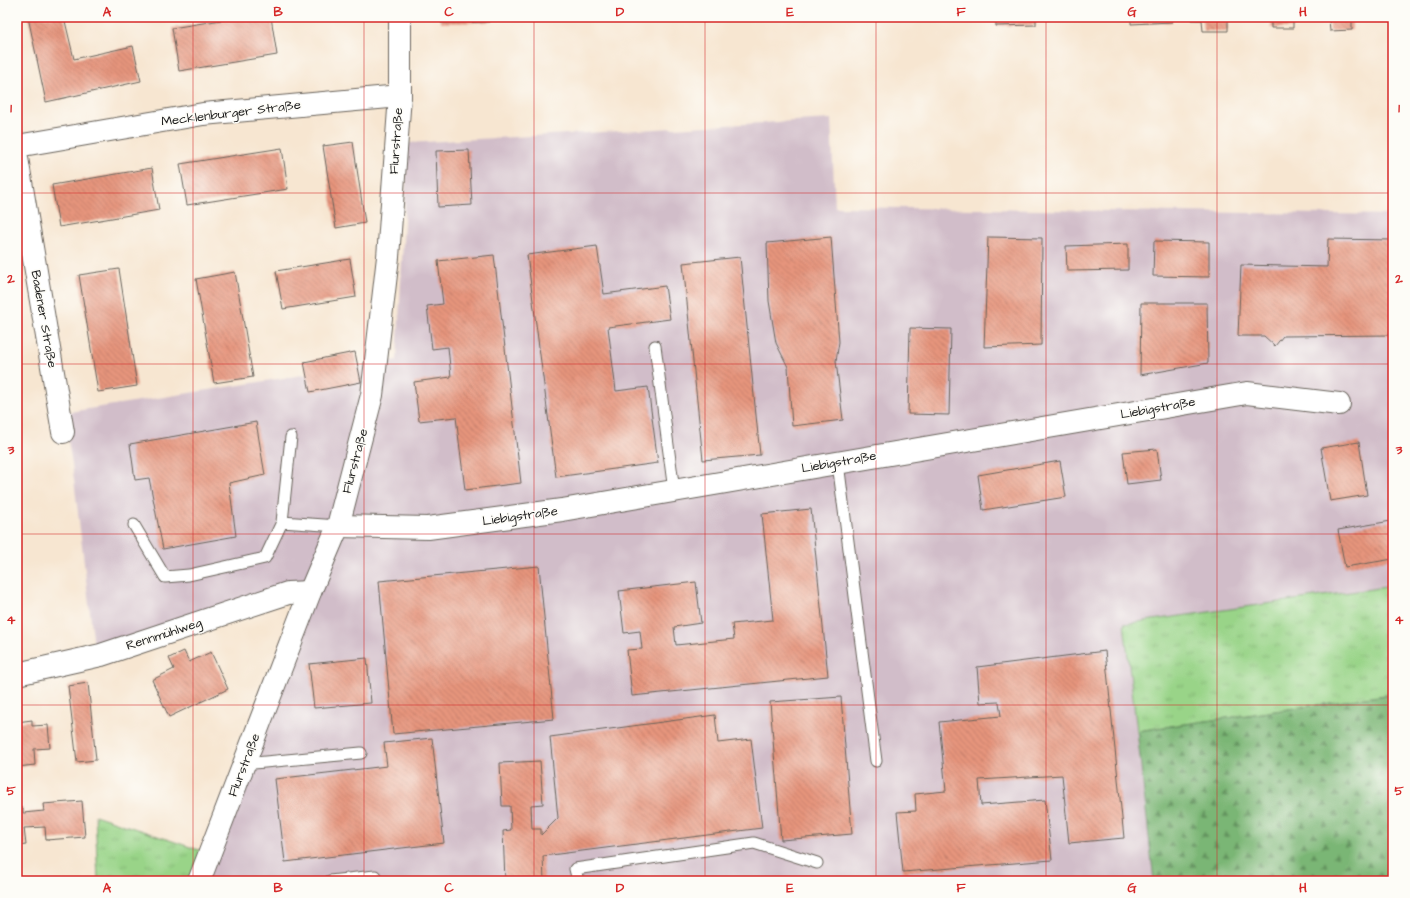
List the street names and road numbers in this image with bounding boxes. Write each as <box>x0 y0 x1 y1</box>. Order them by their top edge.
street label: Mecklenburger Straße <box>160 96 302 131</box>
street label: Flurstraße <box>385 107 407 175</box>
street label: Badener Straße <box>27 269 61 369</box>
street label: Liebigstraße <box>1119 393 1197 424</box>
street label: Flurstraße <box>338 426 372 496</box>
street label: Liebigstraße <box>800 447 878 478</box>
street label: Liebigstraße <box>481 502 559 531</box>
street label: Rennmühlweg <box>124 613 205 656</box>
street label: Flurstraße <box>224 731 264 799</box>

